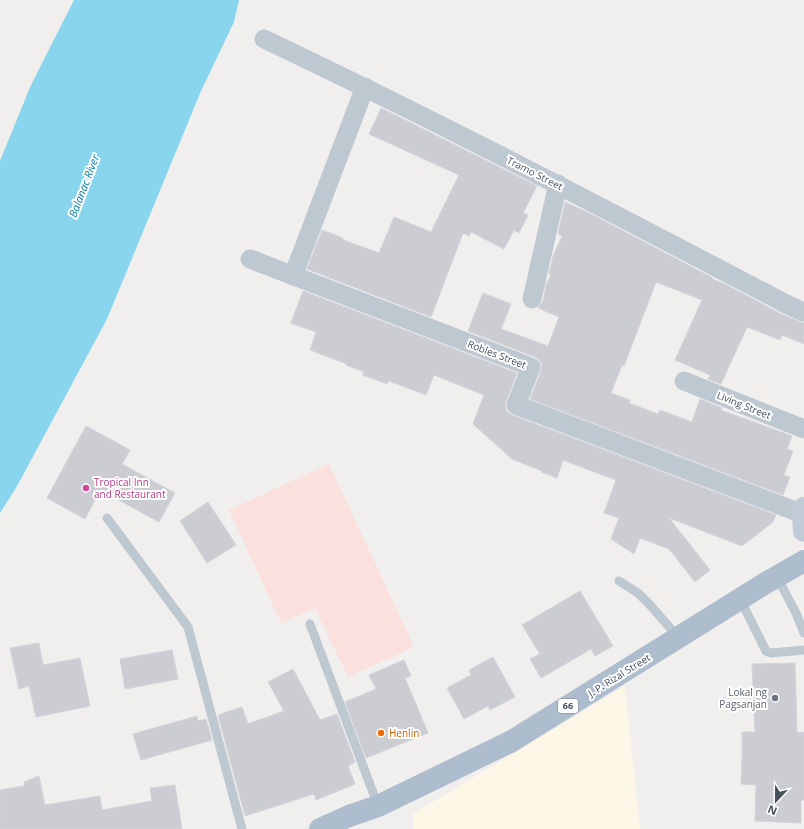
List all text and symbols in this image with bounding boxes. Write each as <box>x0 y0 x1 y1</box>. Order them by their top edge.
water label: Balanac River <box>65 152 103 219</box>
street label: Tramo Street <box>505 153 566 193</box>
street label: Robles Street <box>466 336 529 372</box>
street label: Living Street <box>715 388 774 422</box>
place label: Tropical Inn and Restaurant <box>94 475 166 501</box>
marker: Tropical Inn and Restaurant <box>81 483 91 493</box>
street label: J. P. Rizal Street <box>584 650 653 700</box>
place label: Lokal ng Pagsanjan <box>719 685 768 711</box>
marker: Lokal ng Pagsanjan <box>770 693 780 703</box>
road number: 66 <box>558 699 578 713</box>
place label: Henlin <box>389 726 419 740</box>
marker: Henlin <box>376 728 386 738</box>
north arrow <box>756 781 796 821</box>
text: N <box>765 802 779 819</box>

